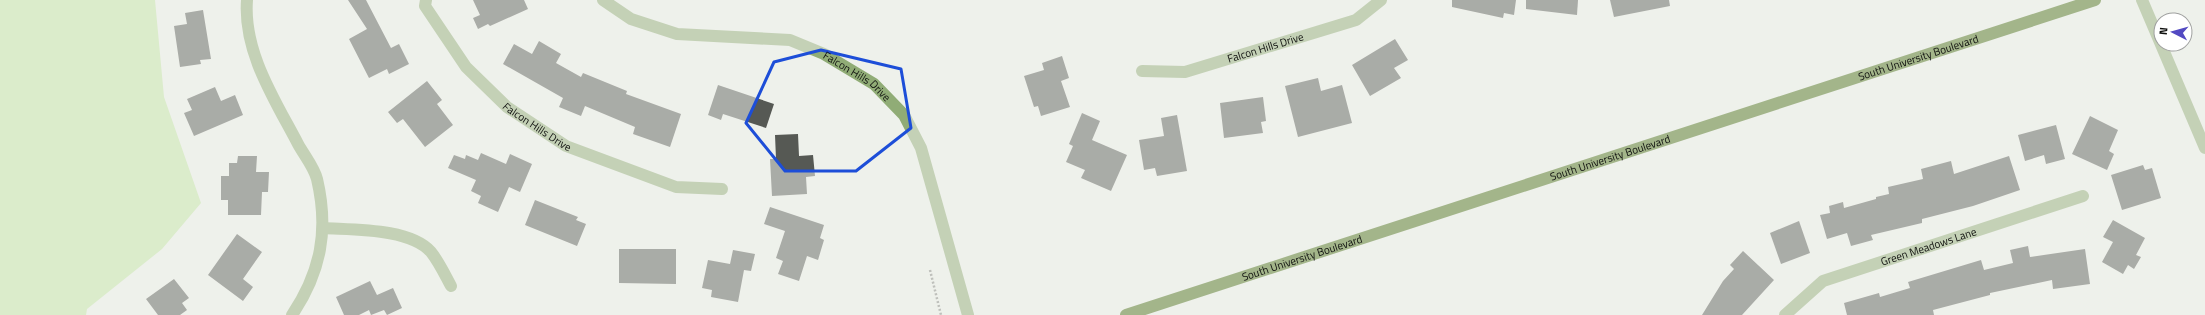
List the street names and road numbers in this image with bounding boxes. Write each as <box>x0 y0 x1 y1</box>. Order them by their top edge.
street label: Falcon Hills Drive <box>1225 28 1306 67</box>
street label: South University Boulevard <box>1856 30 1981 85</box>
street label: Falcon Hills Drive <box>820 47 895 105</box>
street label: Falcon Hills Drive <box>499 99 574 155</box>
street label: South University Boulevard <box>1548 131 1672 185</box>
street label: Green Meadows Lane <box>1879 223 1979 270</box>
street label: South University Boulevard <box>1240 231 1364 285</box>

